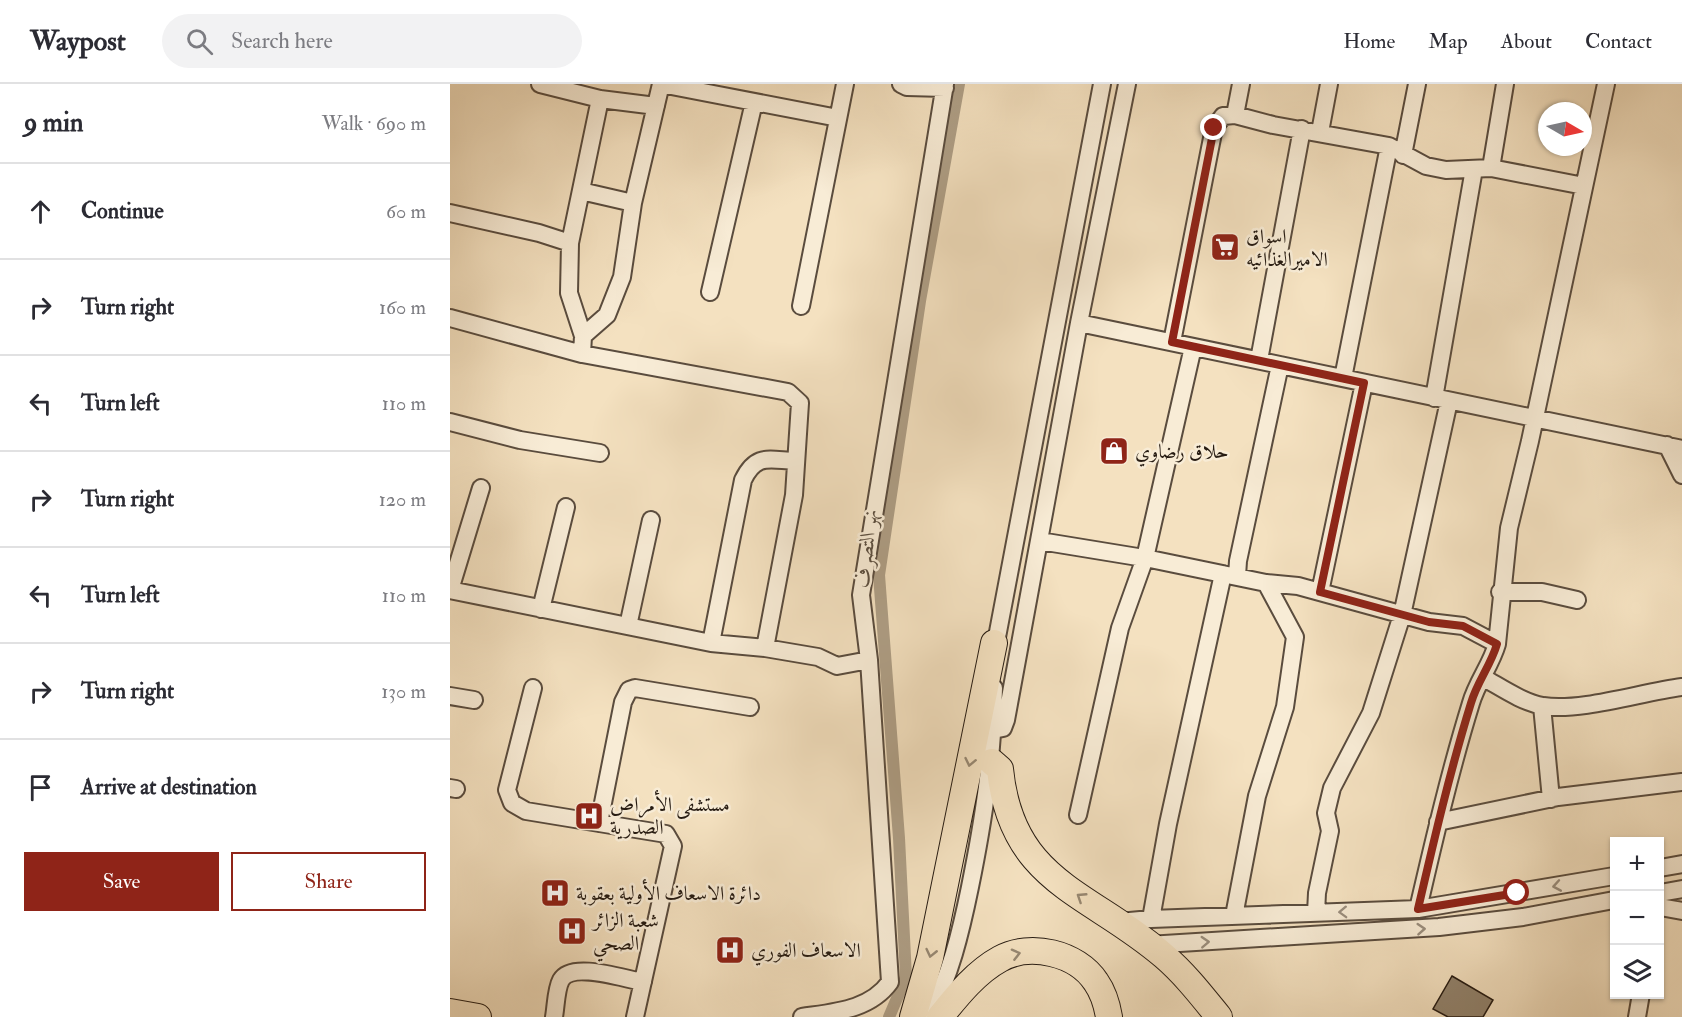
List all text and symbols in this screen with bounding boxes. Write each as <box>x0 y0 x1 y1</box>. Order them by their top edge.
search box <box>162 14 582 68</box>
text: Waypost <box>30 24 126 59</box>
icon: search <box>183 25 216 58</box>
text: Search here <box>231 27 333 55</box>
text: Home <box>1343 28 1395 55</box>
text: Map <box>1428 28 1468 55</box>
text: About <box>1501 28 1552 55</box>
text: Contact <box>1585 28 1652 55</box>
north arrow <box>1538 102 1592 156</box>
text: 9 min <box>24 107 83 139</box>
text: Walk · 690 m <box>322 111 426 136</box>
route end <box>1200 114 1226 140</box>
icon: ahead <box>24 195 57 228</box>
text: Continue <box>81 197 164 225</box>
text: 60 m <box>386 199 426 224</box>
place label: اسواق الاميرالغذائيه <box>1246 224 1328 272</box>
supermarket icon: اسواق الاميرالغذائيه <box>1209 231 1241 263</box>
icon: right <box>24 291 57 324</box>
text: Turn right <box>81 293 174 321</box>
text: 160 m <box>379 295 426 320</box>
icon: left <box>24 387 57 420</box>
text: Turn left <box>81 389 160 417</box>
text: 110 m <box>382 391 426 416</box>
shop icon: حلاق رضاوي <box>1098 435 1130 467</box>
place label: حلاق رضاوي <box>1135 439 1229 467</box>
icon: right <box>24 483 57 516</box>
text: Turn right <box>81 485 174 513</box>
text: 120 m <box>379 487 426 512</box>
water label: نهر التصرف <box>849 507 884 589</box>
icon: left <box>24 579 57 612</box>
text: Turn left <box>81 581 160 609</box>
text: 110 m <box>382 583 426 608</box>
icon: right <box>24 675 57 708</box>
text: Turn right <box>81 677 174 705</box>
text: 130 m <box>381 679 426 704</box>
one-way arrow <box>964 757 977 767</box>
icon: arrive <box>24 771 57 804</box>
text: Arrive at destination <box>81 773 257 801</box>
place label: مستشفى الأمراض الصدرية <box>610 789 730 840</box>
hospital icon: مستشفى الأمراض الصدرية <box>573 800 605 832</box>
map controls <box>1610 837 1664 999</box>
button: + <box>1610 837 1664 891</box>
button: Save <box>24 852 219 911</box>
button: Share <box>231 852 426 911</box>
hospital icon: دائرة الاسعاف الأولية بعقوبة <box>539 877 571 909</box>
place label: دائرة الاسعاف الأولية بعقوبة <box>576 878 761 906</box>
route start <box>1503 879 1529 905</box>
one-way arrow <box>1552 879 1562 892</box>
button: − <box>1610 891 1664 945</box>
one-way arrow <box>1077 893 1088 904</box>
one-way arrow <box>1338 905 1347 918</box>
place label: شعبة الزائر الصحي <box>591 908 659 962</box>
hospital icon: شعبة الزائر الصحي <box>556 915 588 947</box>
one-way arrow <box>1416 922 1425 935</box>
hospital icon: الاسعاف الفوري <box>714 934 746 966</box>
one-way arrow <box>1201 935 1210 948</box>
place label: الاسعاف الفوري <box>751 938 861 966</box>
button: layers <box>1610 945 1664 999</box>
one-way arrow <box>925 948 938 958</box>
one-way arrow <box>1011 949 1021 962</box>

